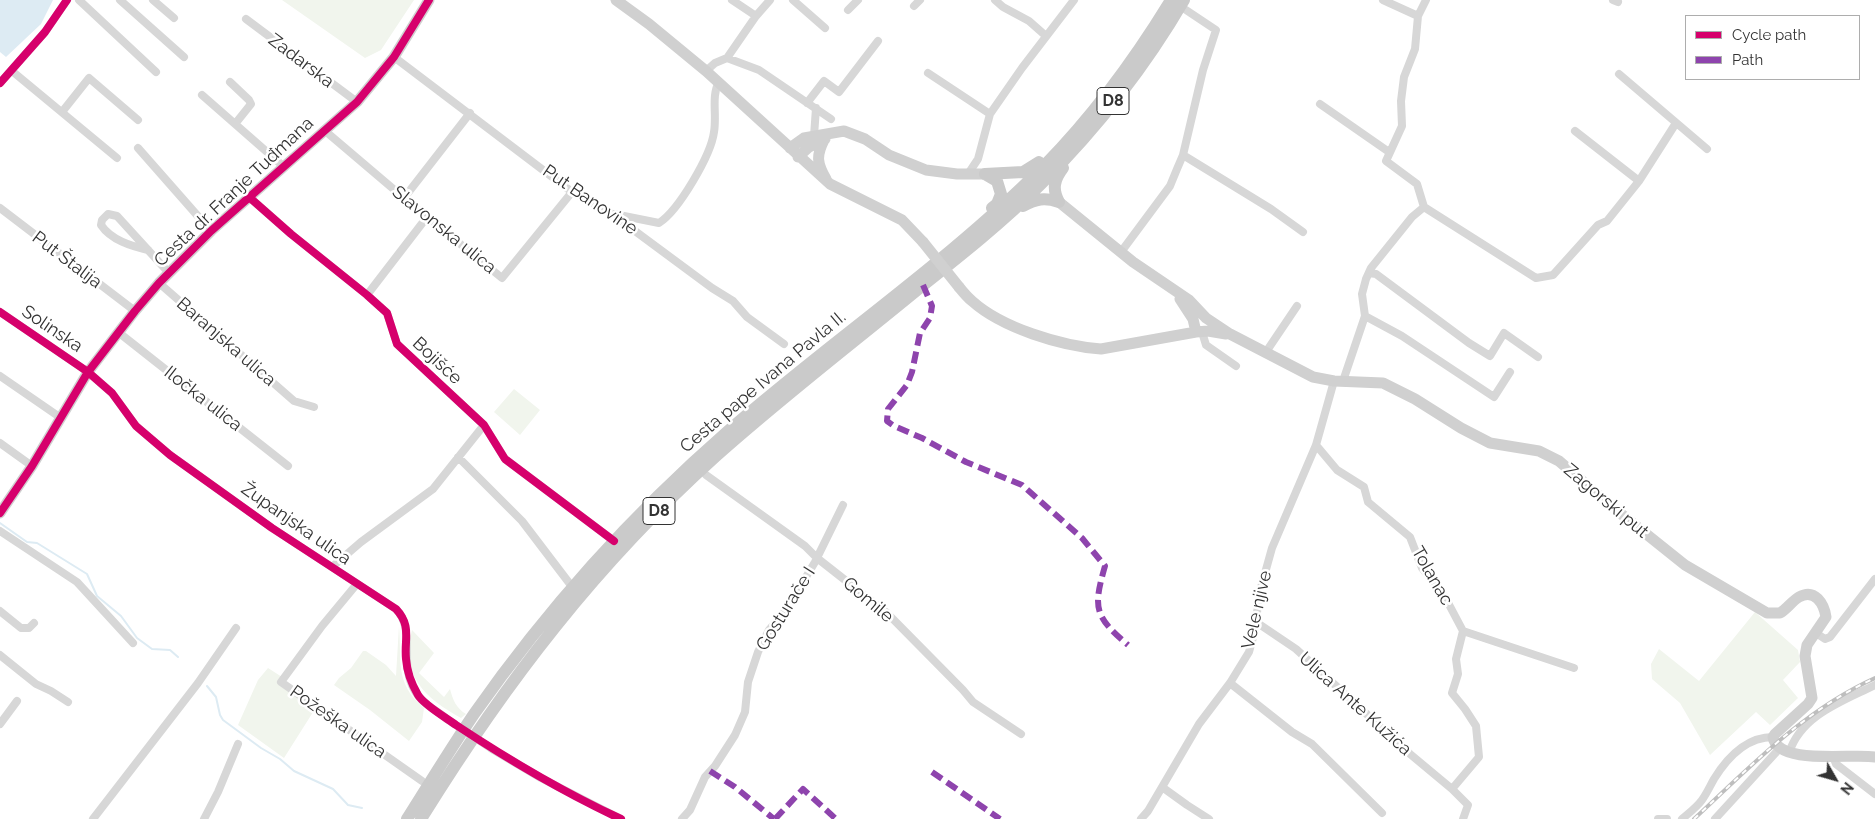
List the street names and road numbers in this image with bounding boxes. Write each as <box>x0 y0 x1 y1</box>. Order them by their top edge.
street label: Zadarska <box>264 29 338 93</box>
road number: D8 <box>1097 88 1129 114</box>
street label: Cesta dr. Franje Tuđmana <box>150 113 318 271</box>
street label: Put Banovine <box>538 160 642 240</box>
street label: Slavonska ulica <box>388 181 500 279</box>
street label: Put Štalija <box>28 227 106 293</box>
street label: Baranjska ulica <box>172 293 280 391</box>
street label: Solinska <box>17 301 87 357</box>
street label: Cesta pape Ivana Pavla II. <box>676 306 850 458</box>
street label: Bojišće <box>408 333 466 389</box>
street label: Iločka ulica <box>160 362 246 436</box>
street label: Zagorski put <box>1559 459 1653 543</box>
street label: Županjska ulica <box>237 478 355 570</box>
road number: D8 <box>643 498 675 524</box>
street label: Tolanac <box>1407 543 1457 609</box>
street label: Gosturače I <box>752 563 820 655</box>
street label: Vele njive <box>1237 569 1277 651</box>
street label: Gomile <box>838 573 898 627</box>
street label: Ulica Ante Kužića <box>1294 648 1416 760</box>
street label: Požeška ulica <box>286 681 390 763</box>

